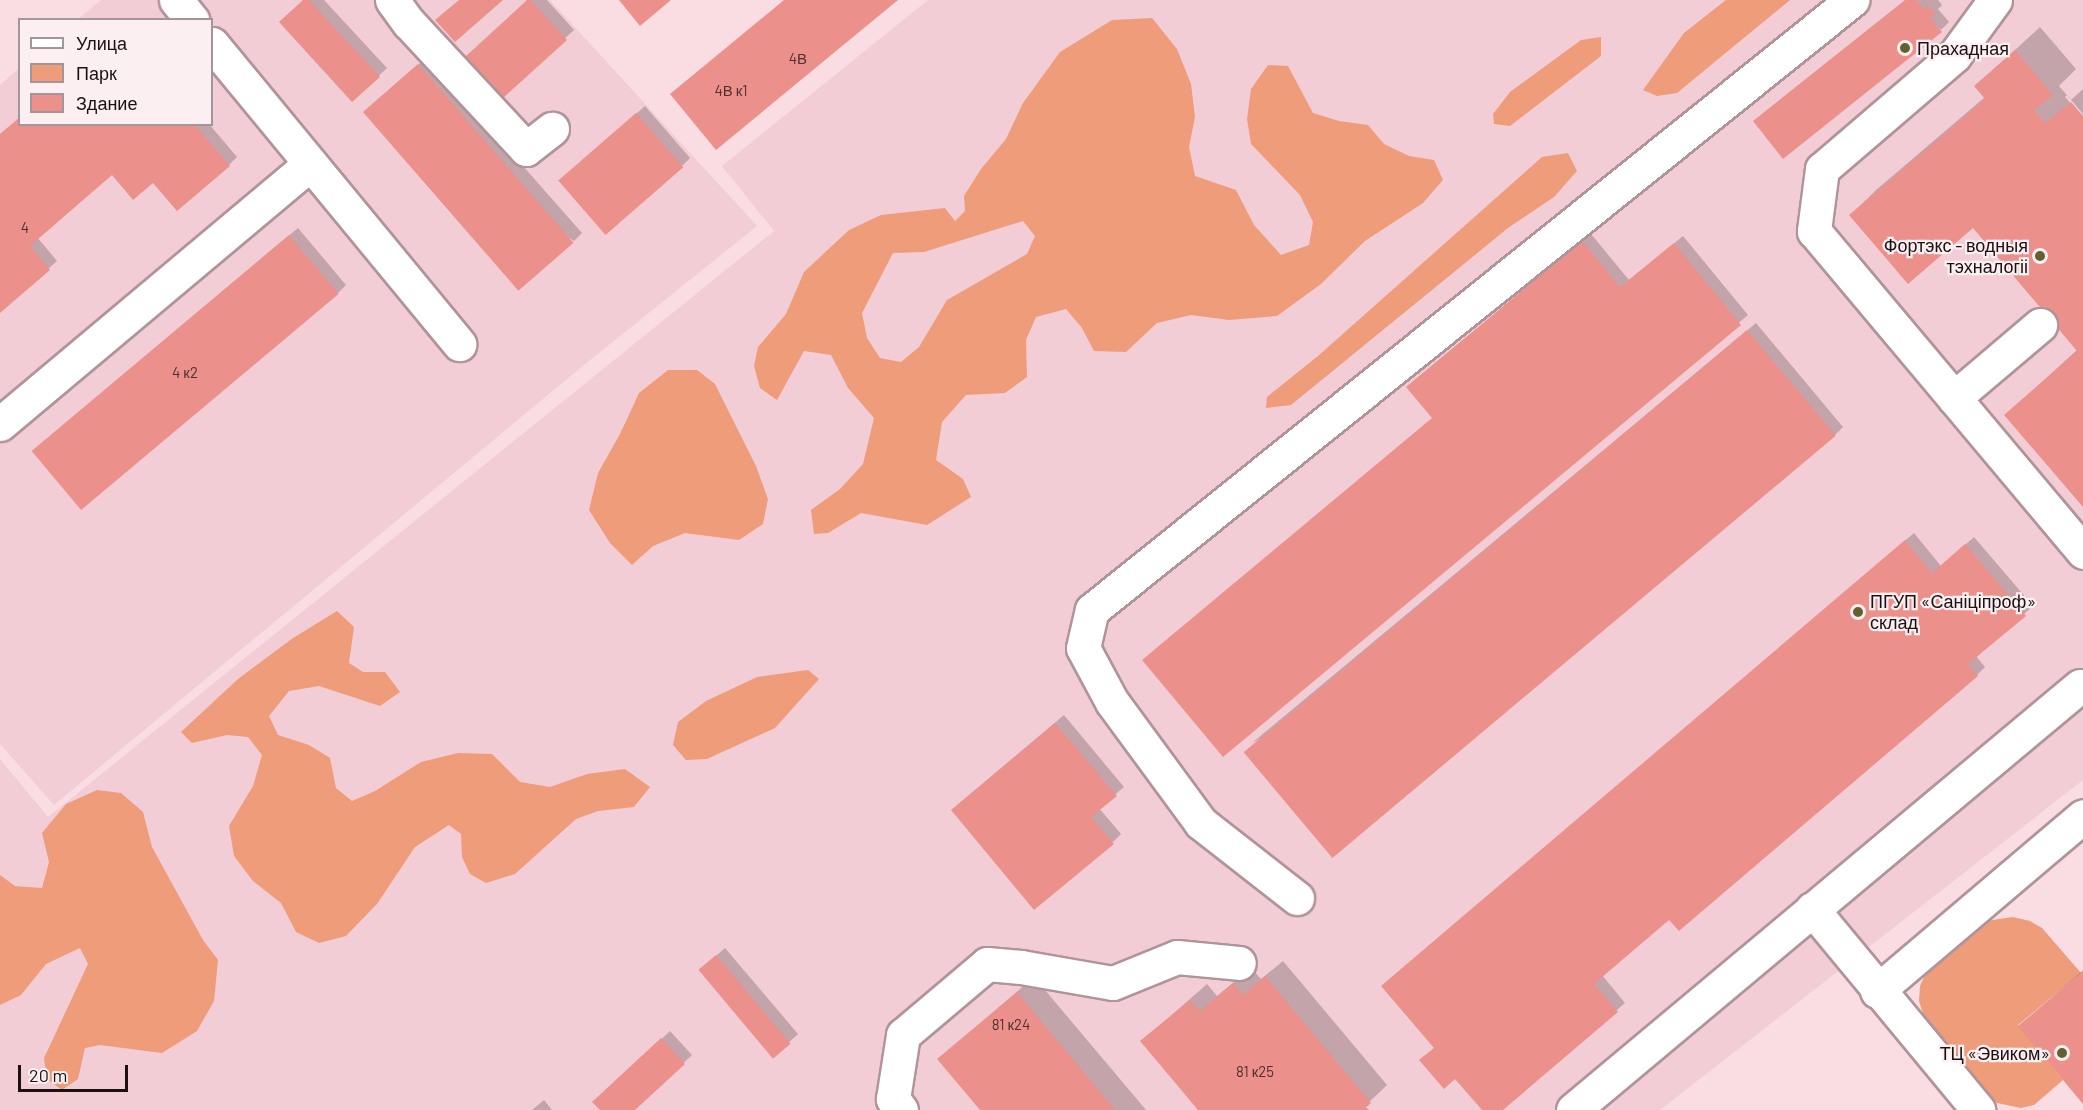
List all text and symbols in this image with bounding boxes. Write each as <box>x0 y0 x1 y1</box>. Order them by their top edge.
legend <box>18 18 213 126</box>
text: Улица <box>76 32 127 54</box>
place label: Прахадная <box>1917 37 2009 59</box>
marker: Прахадная <box>1898 41 1912 55</box>
house number: 4В <box>789 50 807 68</box>
text: Парк <box>76 62 117 84</box>
house number: 4В к1 <box>714 82 748 100</box>
text: Здание <box>76 92 137 114</box>
house number: 4 <box>21 219 29 237</box>
place label: Фортэкс - водныя тэхналогіі <box>1884 235 2028 278</box>
marker: Фортэкс - водныя тэхналогіі <box>2033 249 2047 263</box>
house number: 4 к2 <box>172 364 198 382</box>
place label: ПГУП «Саніціпроф» склад <box>1870 591 2036 634</box>
marker: ПГУП «Саніціпроф» склад <box>1851 605 1865 619</box>
house number: 81 к24 <box>992 1016 1030 1034</box>
place label: ТЦ «Эвиком» <box>1940 1042 2050 1064</box>
marker: ТЦ «Эвиком» <box>2055 1046 2069 1060</box>
scale bar <box>21 1053 130 1091</box>
house number: 81 к25 <box>1236 1063 1274 1081</box>
text: 20 m <box>29 1064 67 1086</box>

